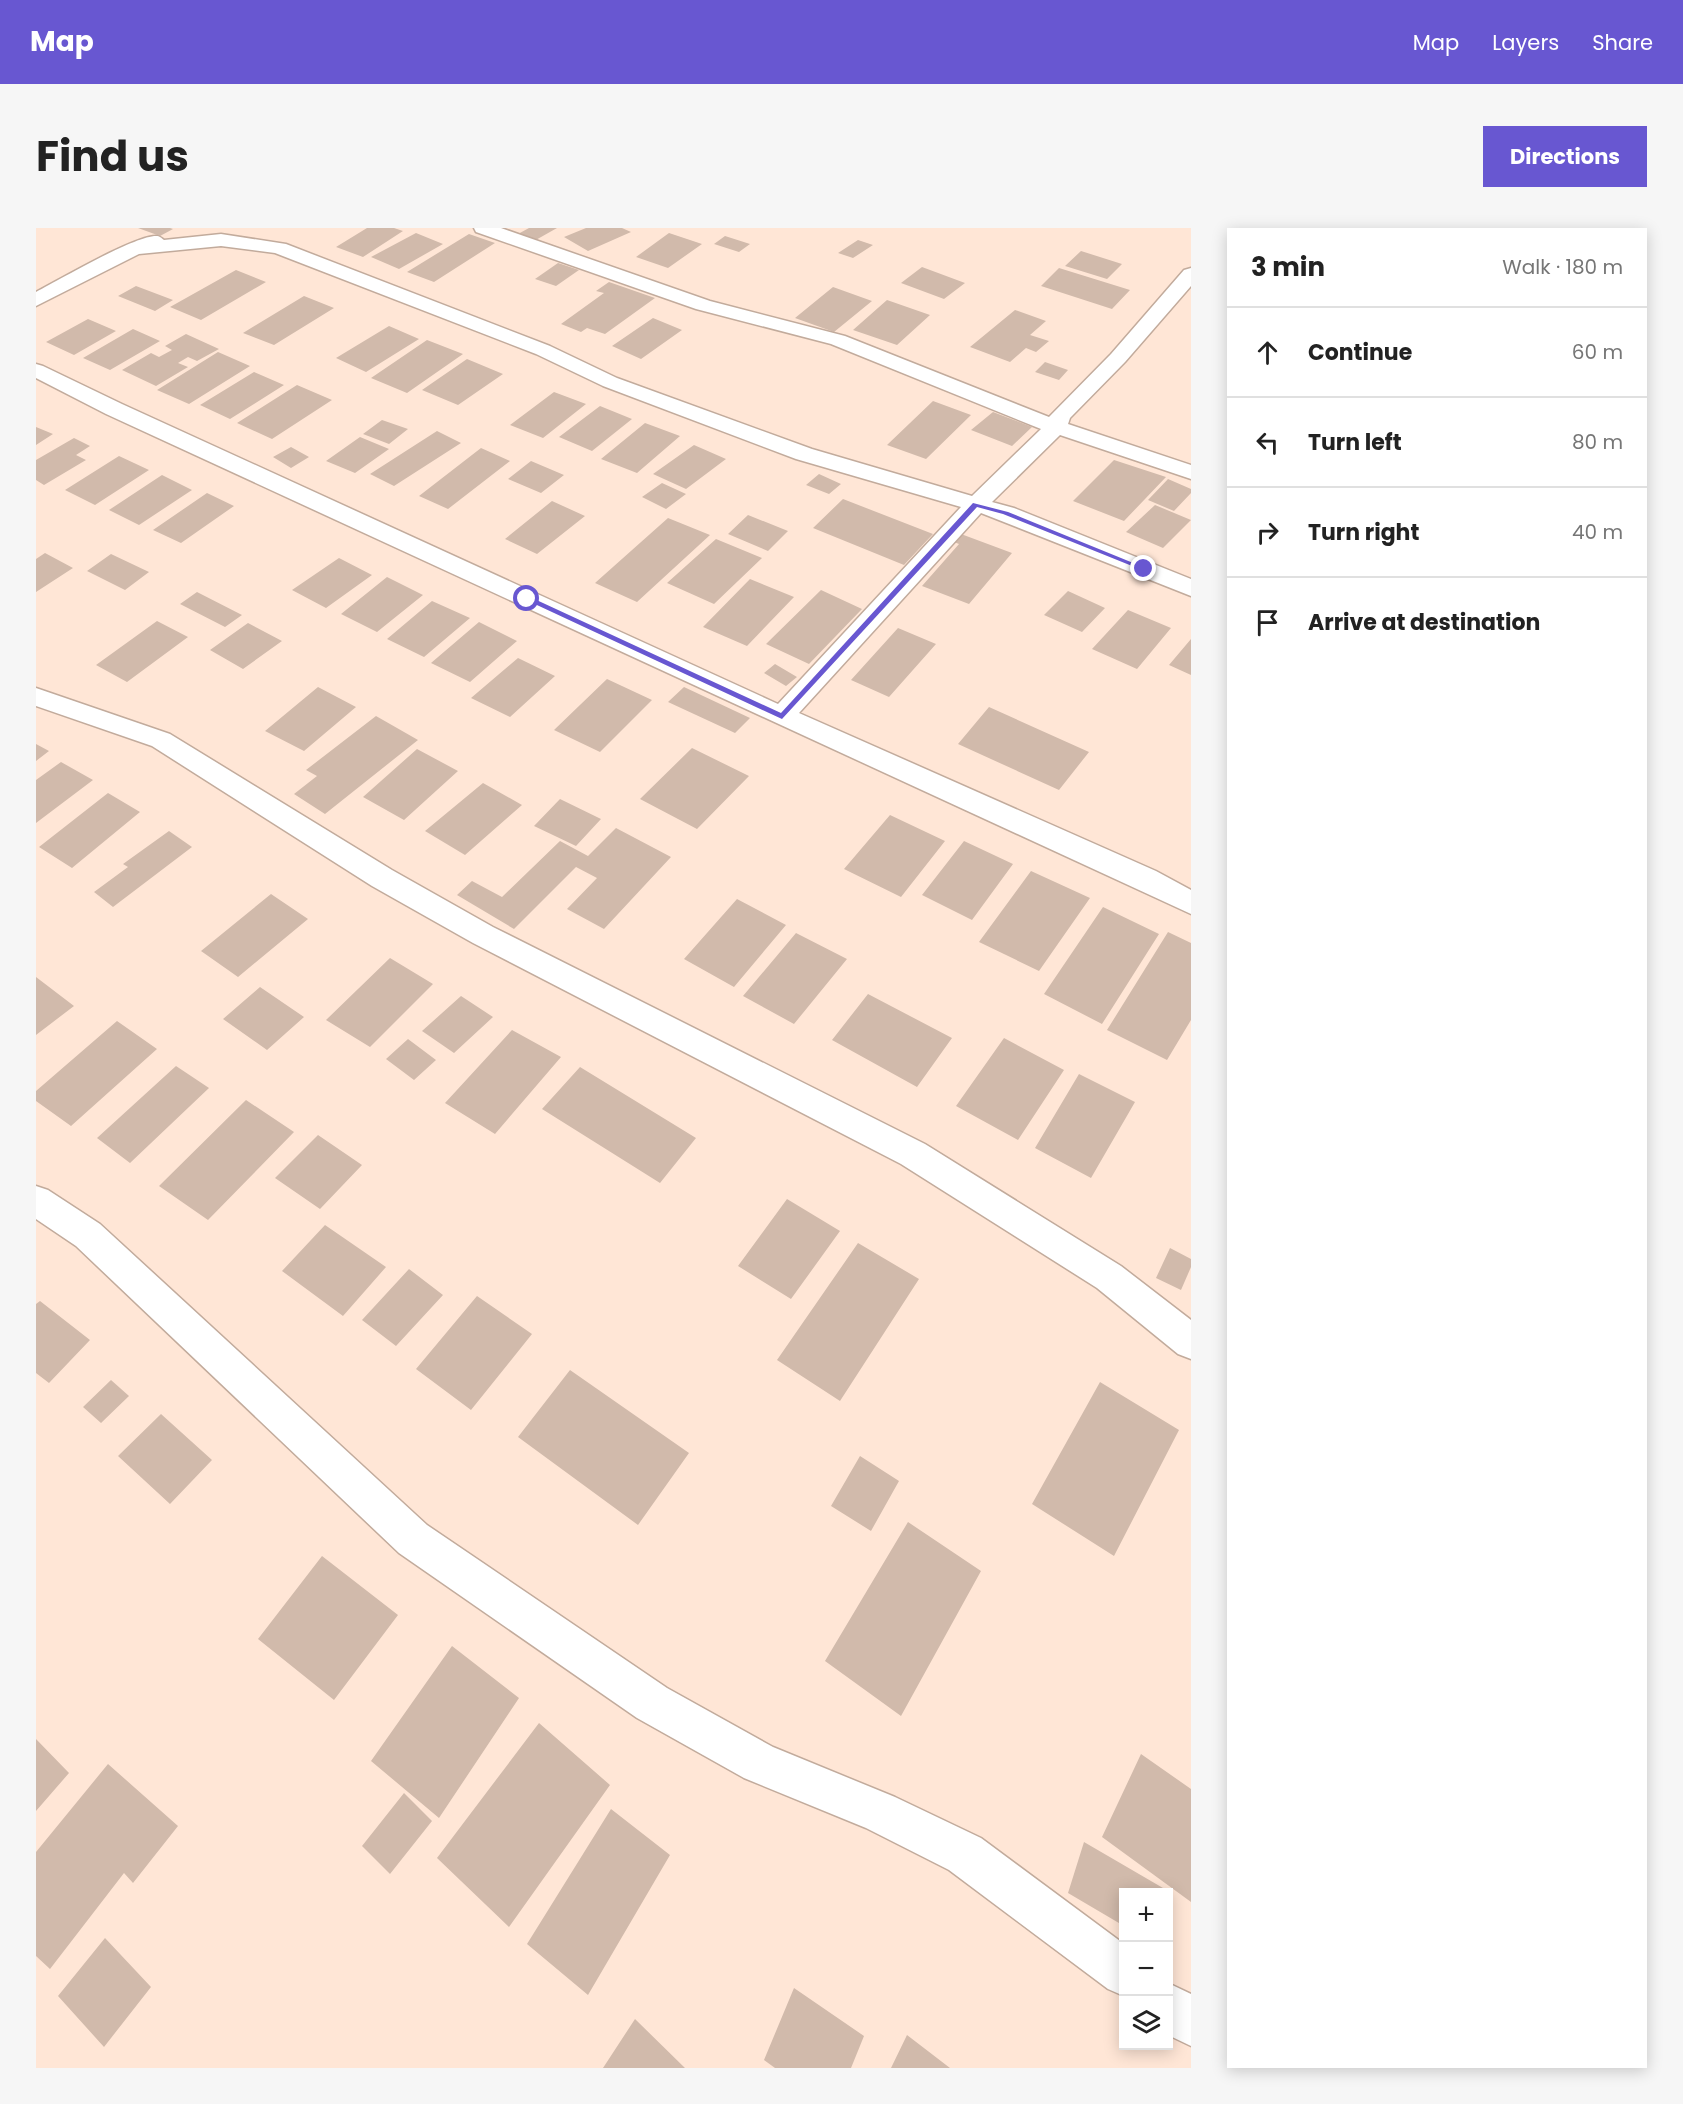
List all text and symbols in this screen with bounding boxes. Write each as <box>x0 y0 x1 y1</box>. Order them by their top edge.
text: Map <box>30 22 94 61</box>
text: Map <box>1413 28 1459 57</box>
text: Layers <box>1492 28 1559 57</box>
text: Share <box>1592 28 1653 57</box>
button: Directions <box>1483 126 1647 187</box>
text: Find us <box>36 127 189 186</box>
text: 3 min <box>1251 249 1325 285</box>
text: Walk · 180 m <box>1502 253 1623 281</box>
icon: ahead <box>1251 336 1284 369</box>
text: Continue <box>1308 337 1412 368</box>
text: 60 m <box>1572 338 1623 366</box>
icon: left <box>1251 426 1284 459</box>
text: Turn left <box>1308 427 1402 458</box>
text: 80 m <box>1572 428 1623 456</box>
icon: right <box>1251 516 1284 549</box>
text: Turn right <box>1308 517 1419 548</box>
text: 40 m <box>1572 518 1623 546</box>
route end <box>1130 555 1156 581</box>
route start <box>513 585 539 611</box>
icon: arrive <box>1251 606 1284 639</box>
text: Arrive at destination <box>1308 607 1540 638</box>
map controls <box>1119 1888 1173 2050</box>
button: + <box>1119 1888 1173 1942</box>
button: − <box>1119 1942 1173 1996</box>
button: layers <box>1119 1996 1173 2050</box>

